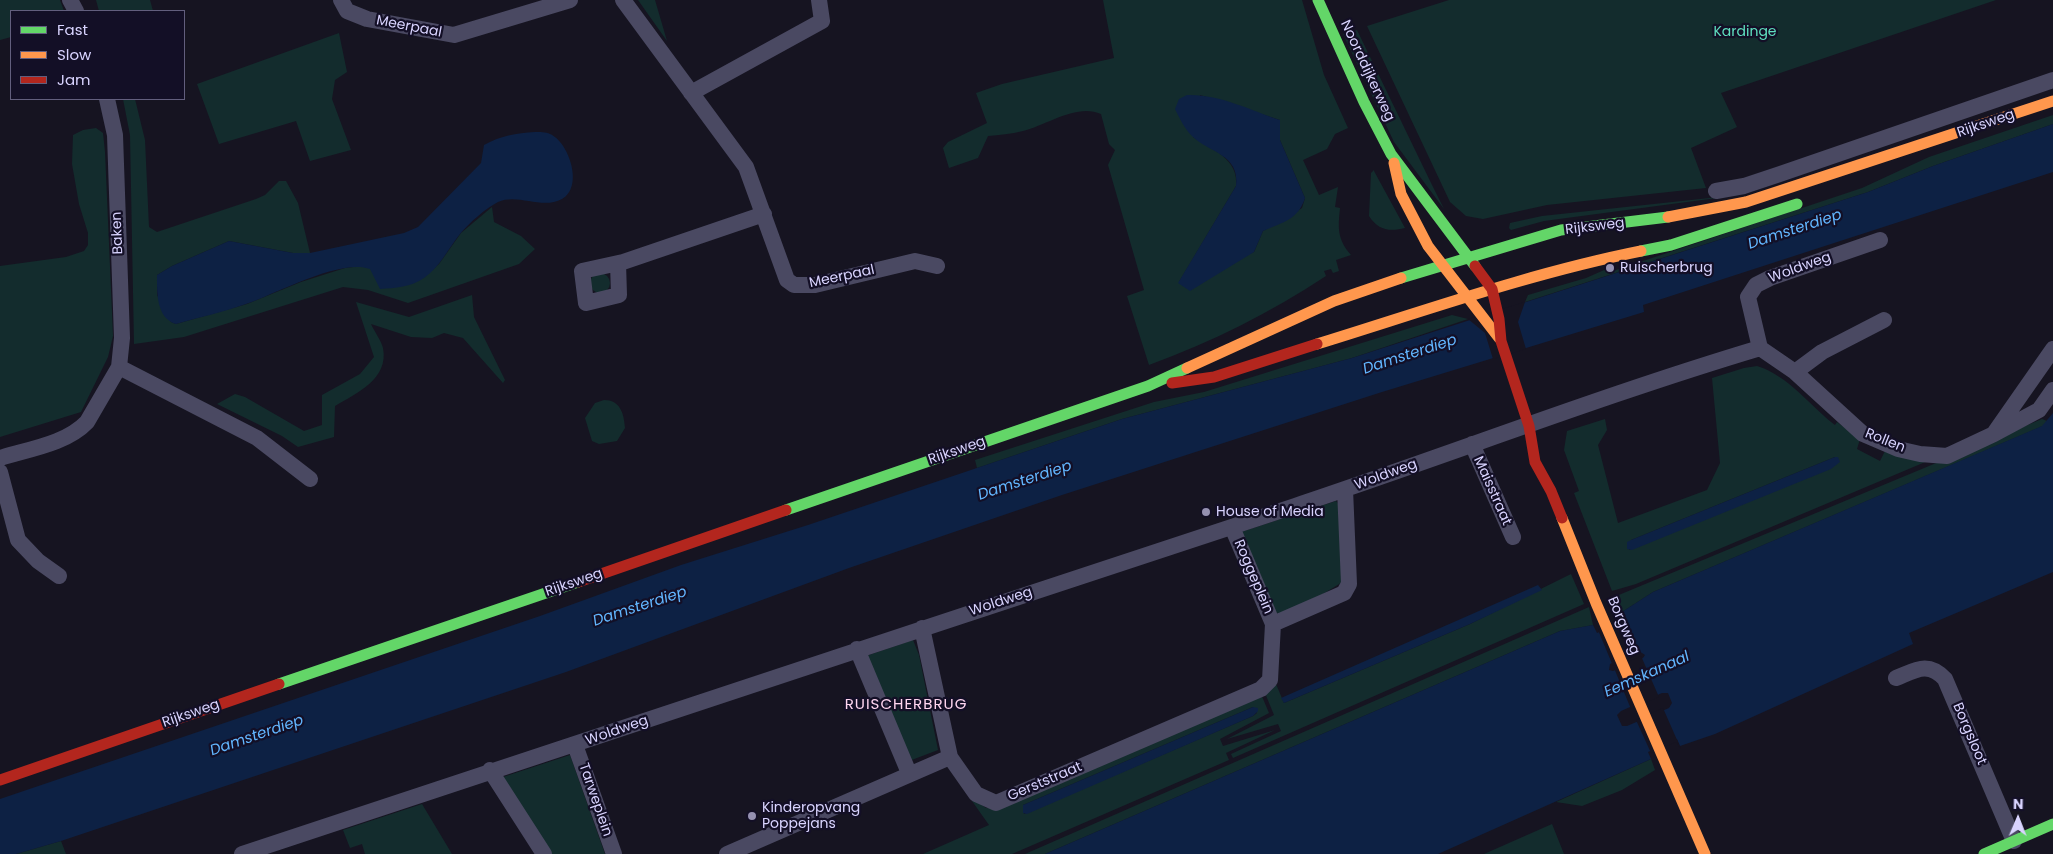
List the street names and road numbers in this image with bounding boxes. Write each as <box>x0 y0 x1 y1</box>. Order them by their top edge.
street label: Meerpaal <box>375 12 443 42</box>
street label: Noorddijkerweg <box>1336 18 1398 124</box>
street label: Rijksweg <box>1955 106 2017 142</box>
street label: Baken <box>109 211 127 255</box>
street label: Rijksweg <box>1564 215 1626 239</box>
street label: Woldweg <box>1767 249 1833 287</box>
street label: Meerpaal <box>808 262 876 292</box>
street label: Rollen <box>1862 425 1908 457</box>
street label: Rijksweg <box>926 433 988 469</box>
street label: Maisstraat <box>1469 454 1515 528</box>
street label: Woldweg <box>1353 456 1419 494</box>
street label: Roggeplein <box>1230 537 1276 617</box>
street label: Rijksweg <box>543 565 605 601</box>
street label: Woldweg <box>967 584 1035 620</box>
street label: Borgweg <box>1603 594 1643 658</box>
street label: Rijksweg <box>160 696 222 732</box>
street label: Borgsloot <box>1948 700 1990 768</box>
street label: Woldweg <box>583 712 651 750</box>
street label: Gerststraat <box>1005 759 1085 805</box>
street label: Tarweplein <box>575 761 615 839</box>

